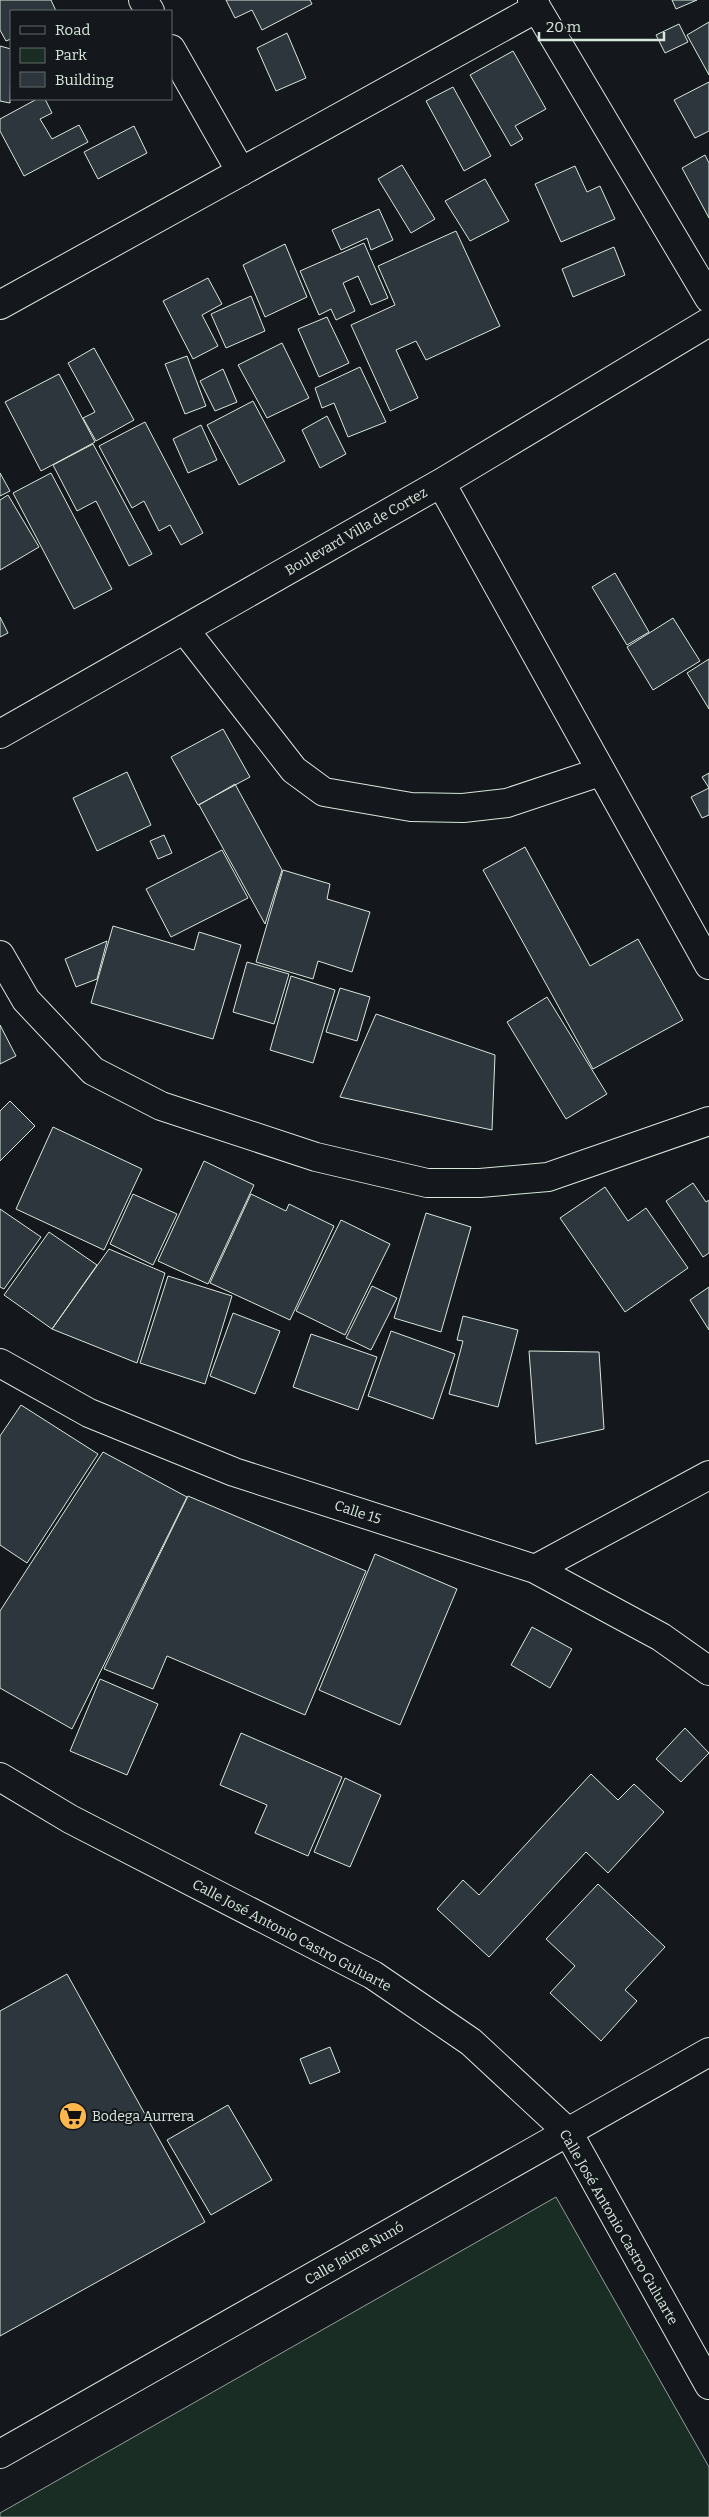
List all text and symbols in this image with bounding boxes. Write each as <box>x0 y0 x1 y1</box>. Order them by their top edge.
legend <box>10 10 172 100</box>
scale bar <box>539 10 664 42</box>
text: 20 m <box>546 18 582 36</box>
text: Road <box>55 21 90 39</box>
text: Park <box>55 46 87 64</box>
text: Building <box>55 71 114 89</box>
street label: Boulevard Villa de Cortez <box>282 484 431 579</box>
street label: Calle 15 <box>332 1497 383 1528</box>
street label: Calle José Antonio Castro Guluarte <box>189 1876 394 1995</box>
supermarket icon: Bodega Aurrera <box>58 2101 88 2131</box>
place label: Bodega Aurrera <box>92 2108 194 2125</box>
street label: Calle José Antonio Castro Guluarte <box>556 2127 682 2328</box>
street label: Calle Jaime Nunó <box>302 2218 407 2289</box>

